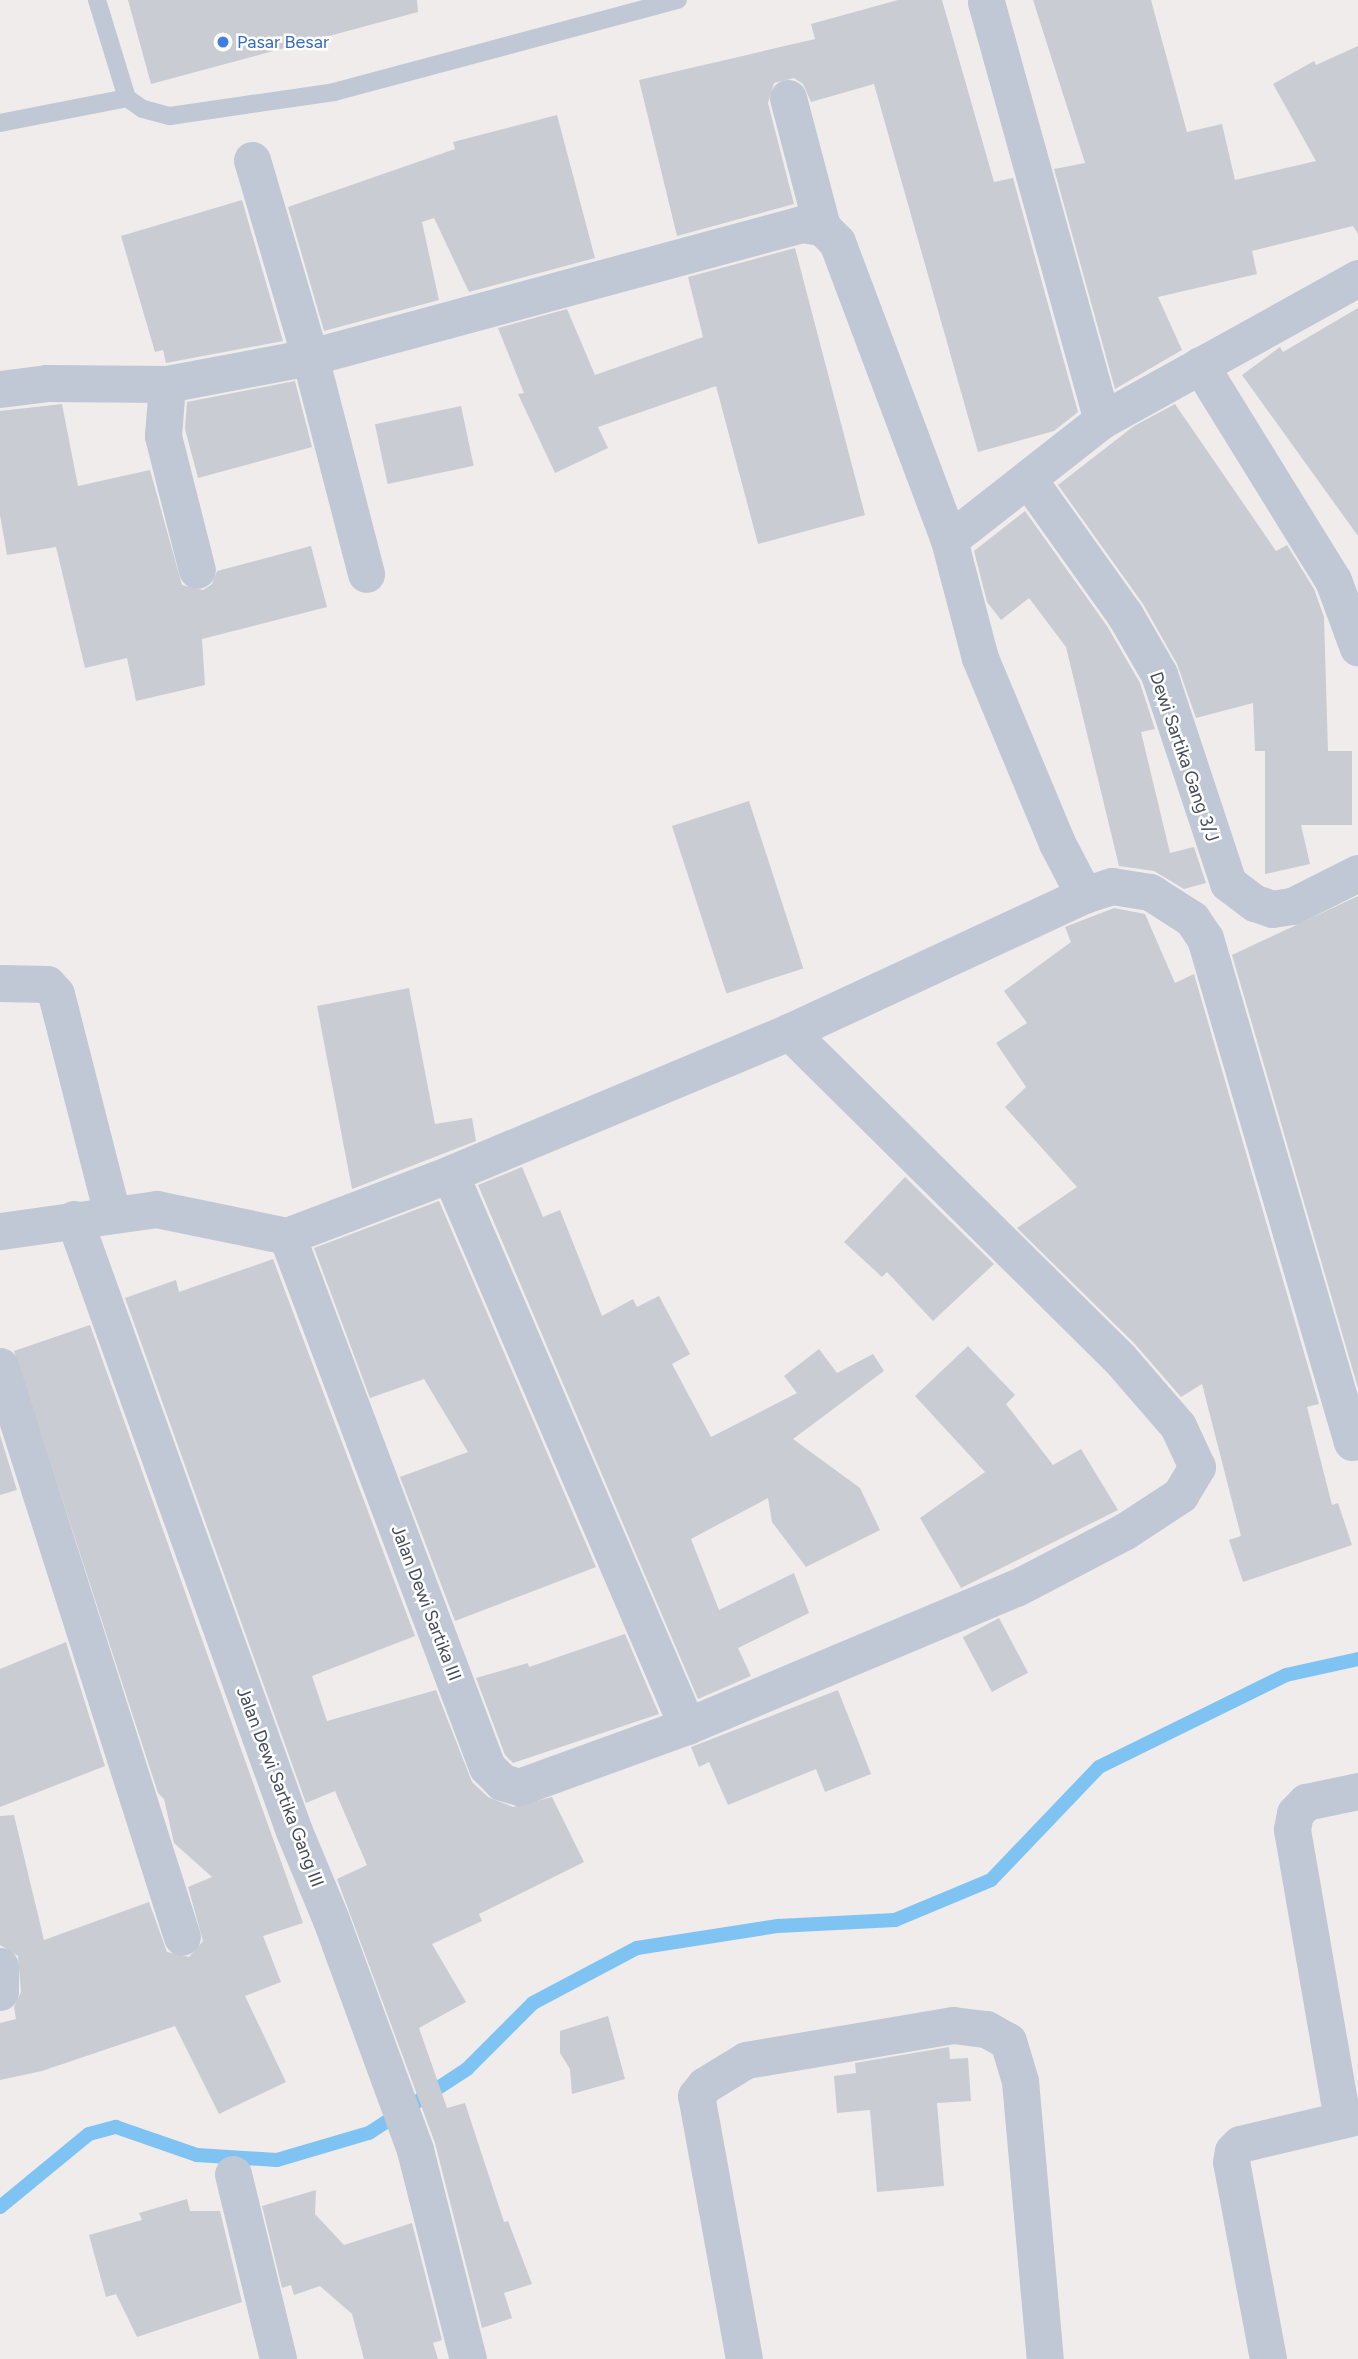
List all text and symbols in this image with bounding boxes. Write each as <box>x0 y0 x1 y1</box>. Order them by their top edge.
place label: Pasar Besar <box>237 31 329 53</box>
marker: Pasar Besar <box>215 34 231 50</box>
street label: Dewi Sartika Gang 3/J <box>1145 669 1223 845</box>
street label: Jalan Dewi Sartika III <box>386 1522 466 1684</box>
street label: Jalan Dewi Sartika Gang III <box>232 1684 328 1890</box>

